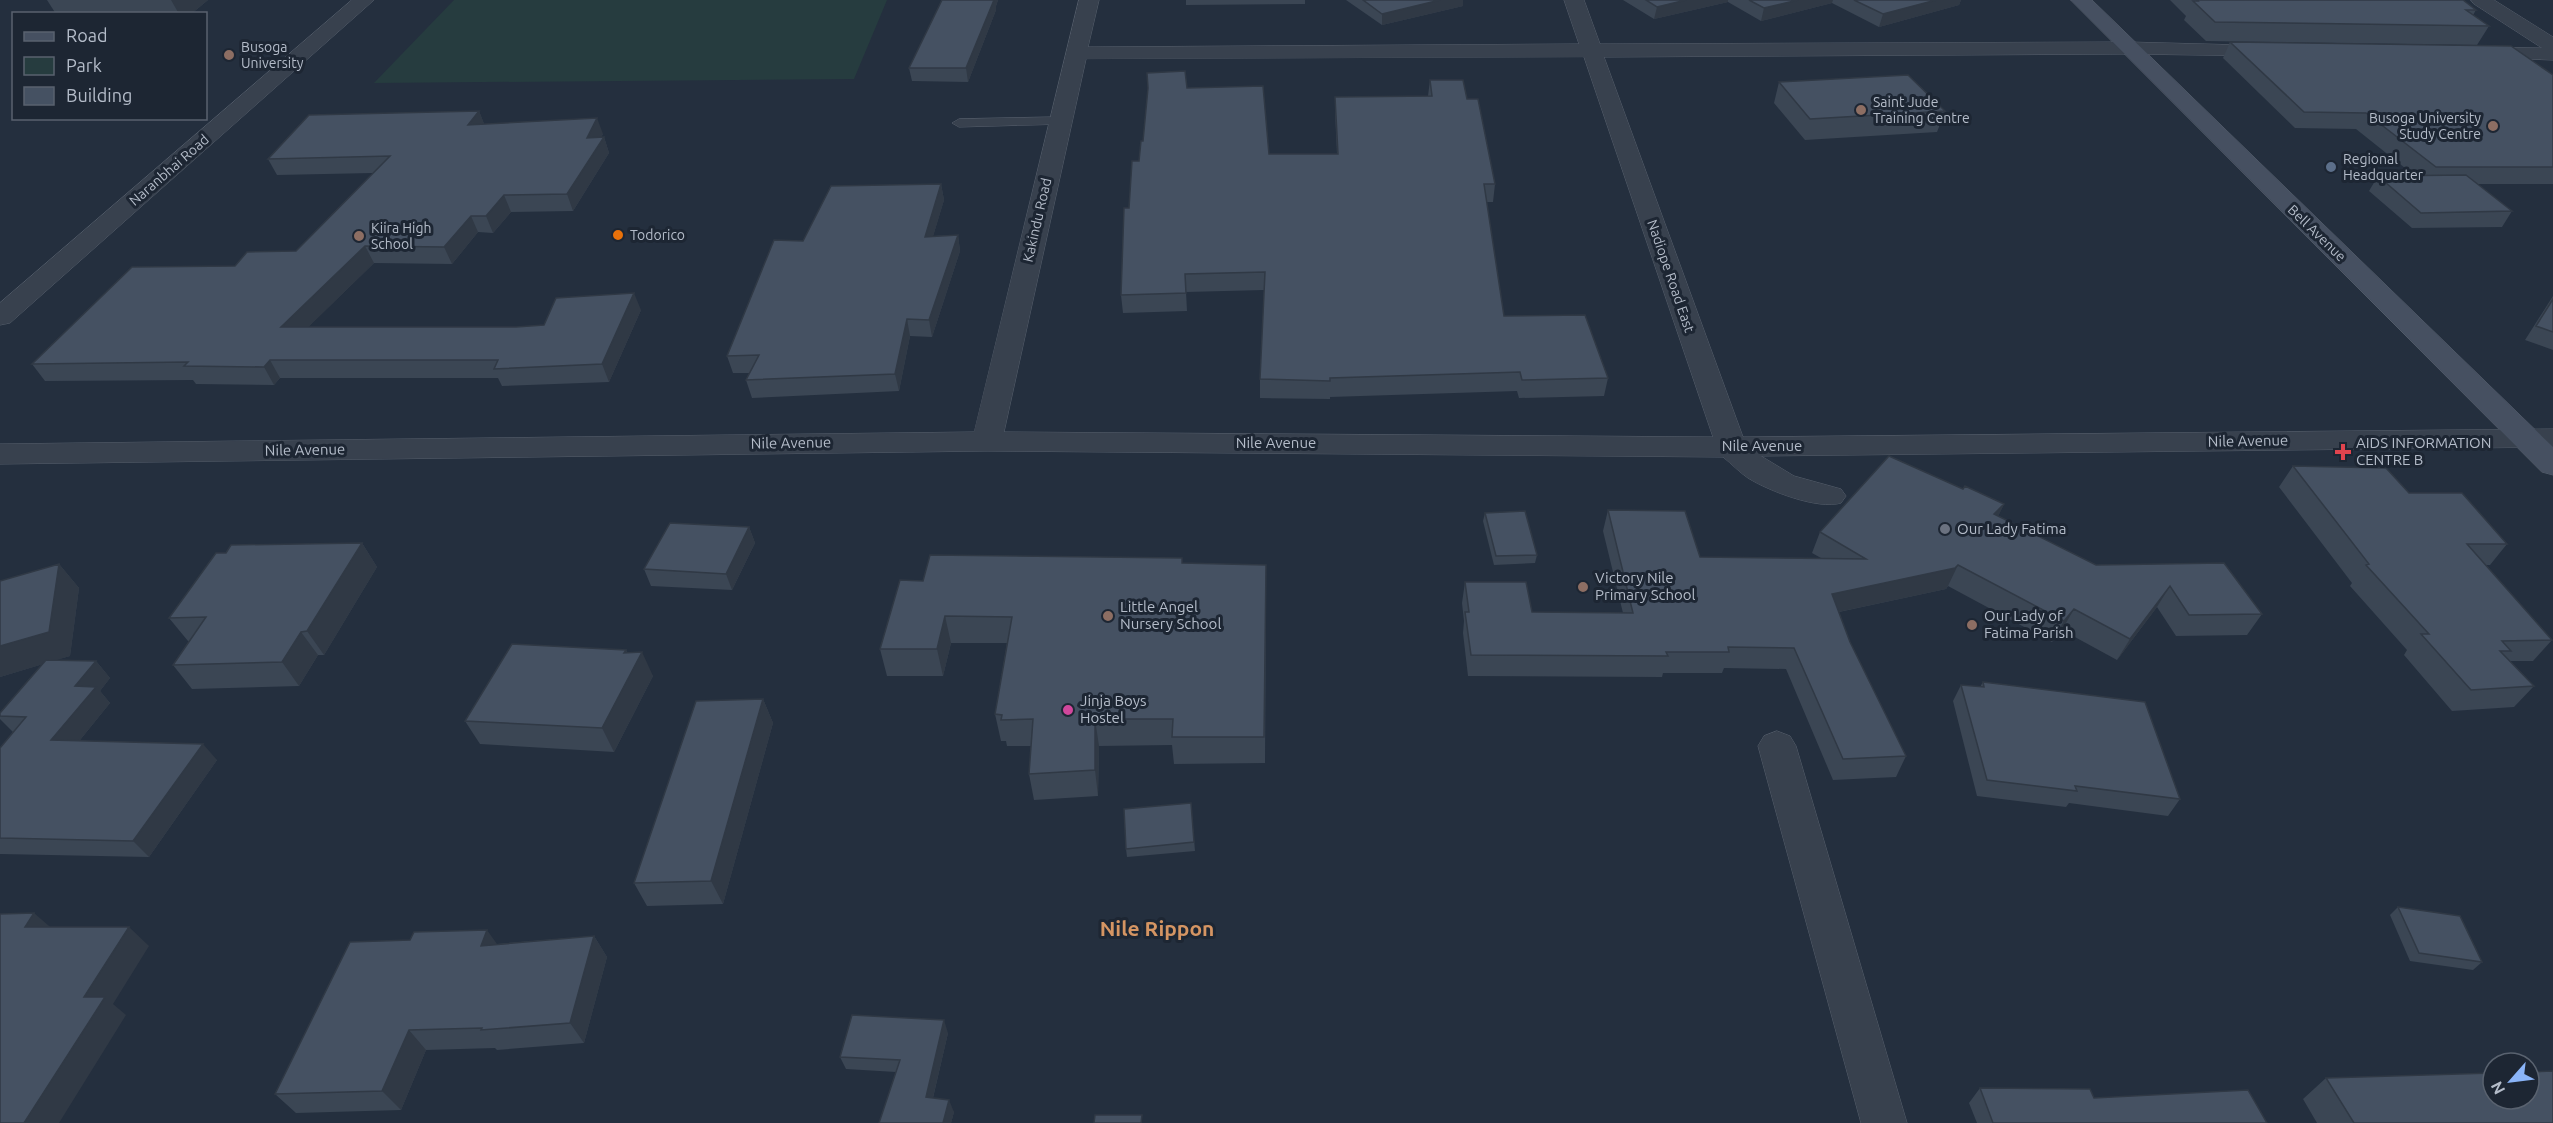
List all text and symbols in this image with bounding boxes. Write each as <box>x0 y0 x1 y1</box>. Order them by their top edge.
legend <box>12 12 207 120</box>
text: Road <box>66 25 108 45</box>
place label: Busoga University <box>241 39 304 71</box>
marker: Busoga University <box>222 48 236 62</box>
text: Park <box>66 55 102 75</box>
text: Building <box>66 85 132 105</box>
place label: Saint Jude Training Centre <box>1873 94 1970 126</box>
marker: Saint Jude Training Centre <box>1854 103 1868 117</box>
place label: Busoga University Study Centre <box>2369 110 2481 142</box>
marker: Busoga University Study Centre <box>2486 119 2500 133</box>
street label: Naranbhai Road <box>126 131 212 209</box>
place label: Regional Headquarter <box>2343 151 2424 183</box>
marker: Regional Headquarter <box>2324 160 2338 174</box>
street label: Kakindu Road <box>1020 176 1054 264</box>
street label: Bell Avenue <box>2285 201 2349 265</box>
street label: Nadiope Road East <box>1644 218 1698 335</box>
place label: Kiira High School <box>371 220 432 252</box>
place label: Todorico <box>630 227 685 243</box>
marker: Todorico <box>611 228 625 242</box>
marker: Kiira High School <box>352 229 366 243</box>
street label: Nile Avenue <box>2208 431 2288 450</box>
street label: Nile Avenue <box>751 433 831 452</box>
street label: Nile Avenue <box>1236 434 1316 451</box>
place label: AIDS INFORMATION CENTRE B <box>2356 434 2491 468</box>
street label: Nile Avenue <box>1722 437 1802 454</box>
street label: Nile Avenue <box>265 440 345 459</box>
marker: AIDS INFORMATION CENTRE B <box>2334 443 2352 461</box>
place label: Our Lady Fatima <box>1957 520 2066 537</box>
marker: Our Lady Fatima <box>1938 522 1952 536</box>
place label: Victory Nile Primary School <box>1595 569 1696 603</box>
marker: Victory Nile Primary School <box>1576 580 1590 594</box>
place label: Little Angel Nursery School <box>1120 598 1221 632</box>
place label: Our Lady of Fatima Parish <box>1984 607 2074 641</box>
marker: Little Angel Nursery School <box>1101 609 1115 623</box>
marker: Our Lady of Fatima Parish <box>1965 618 1979 632</box>
place label: Jinja Boys Hostel <box>1080 692 1146 726</box>
marker: Jinja Boys Hostel <box>1061 703 1075 717</box>
district label: Nile Rippon <box>1100 916 1214 940</box>
north arrow <box>2481 1051 2541 1111</box>
text: N <box>2487 1079 2509 1098</box>

